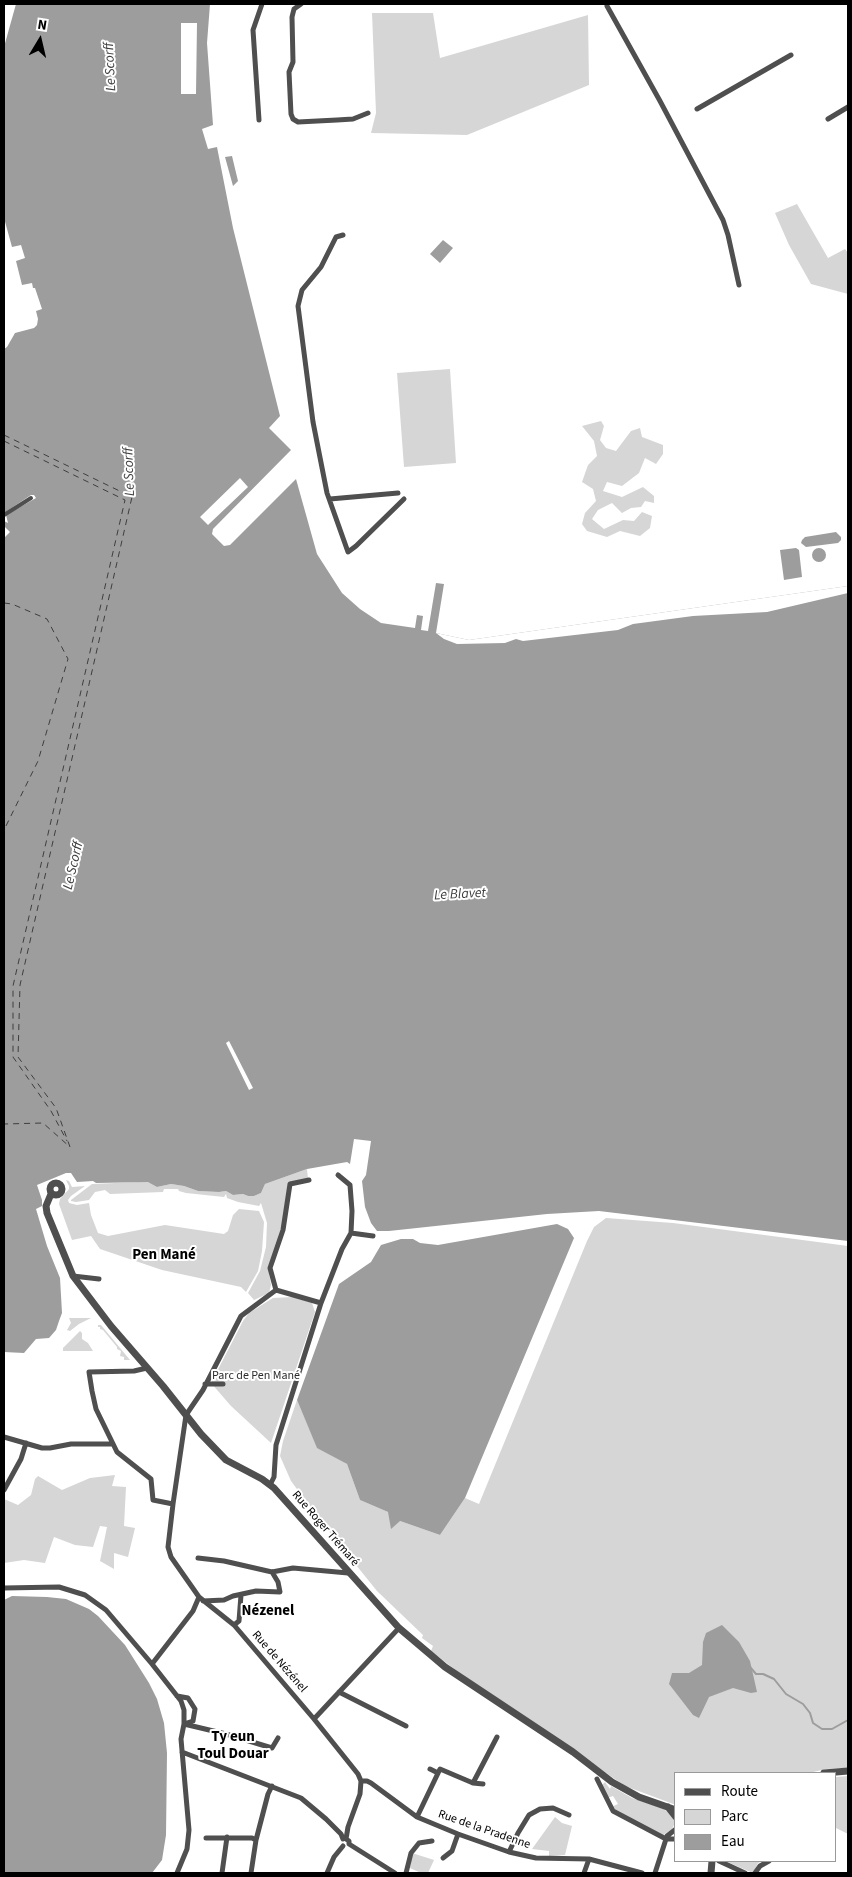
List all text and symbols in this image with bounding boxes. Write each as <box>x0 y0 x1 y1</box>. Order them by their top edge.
north arrow <box>15 15 65 65</box>
text: N <box>36 15 49 36</box>
water label: Le Scorff <box>101 42 121 92</box>
water label: Le Scorff <box>121 447 139 497</box>
water label: Le Scorff <box>60 840 88 892</box>
water label: Le Blavet <box>434 885 486 905</box>
district label: Pen Mané <box>132 1247 196 1265</box>
park label: Parc de Pen Mané <box>212 1369 300 1383</box>
street label: Rue Roger Trémaré <box>288 1488 362 1570</box>
district label: Nézenel <box>242 1603 294 1621</box>
street label: Rue de Nézénel <box>248 1628 310 1696</box>
district label: Ty eun Toul Douar <box>197 1729 269 1764</box>
legend <box>674 1772 837 1862</box>
text: Route <box>721 1781 758 1802</box>
text: Parc <box>721 1806 748 1827</box>
street label: Rue de la Pradenne <box>436 1807 532 1853</box>
text: Eau <box>721 1831 745 1852</box>

